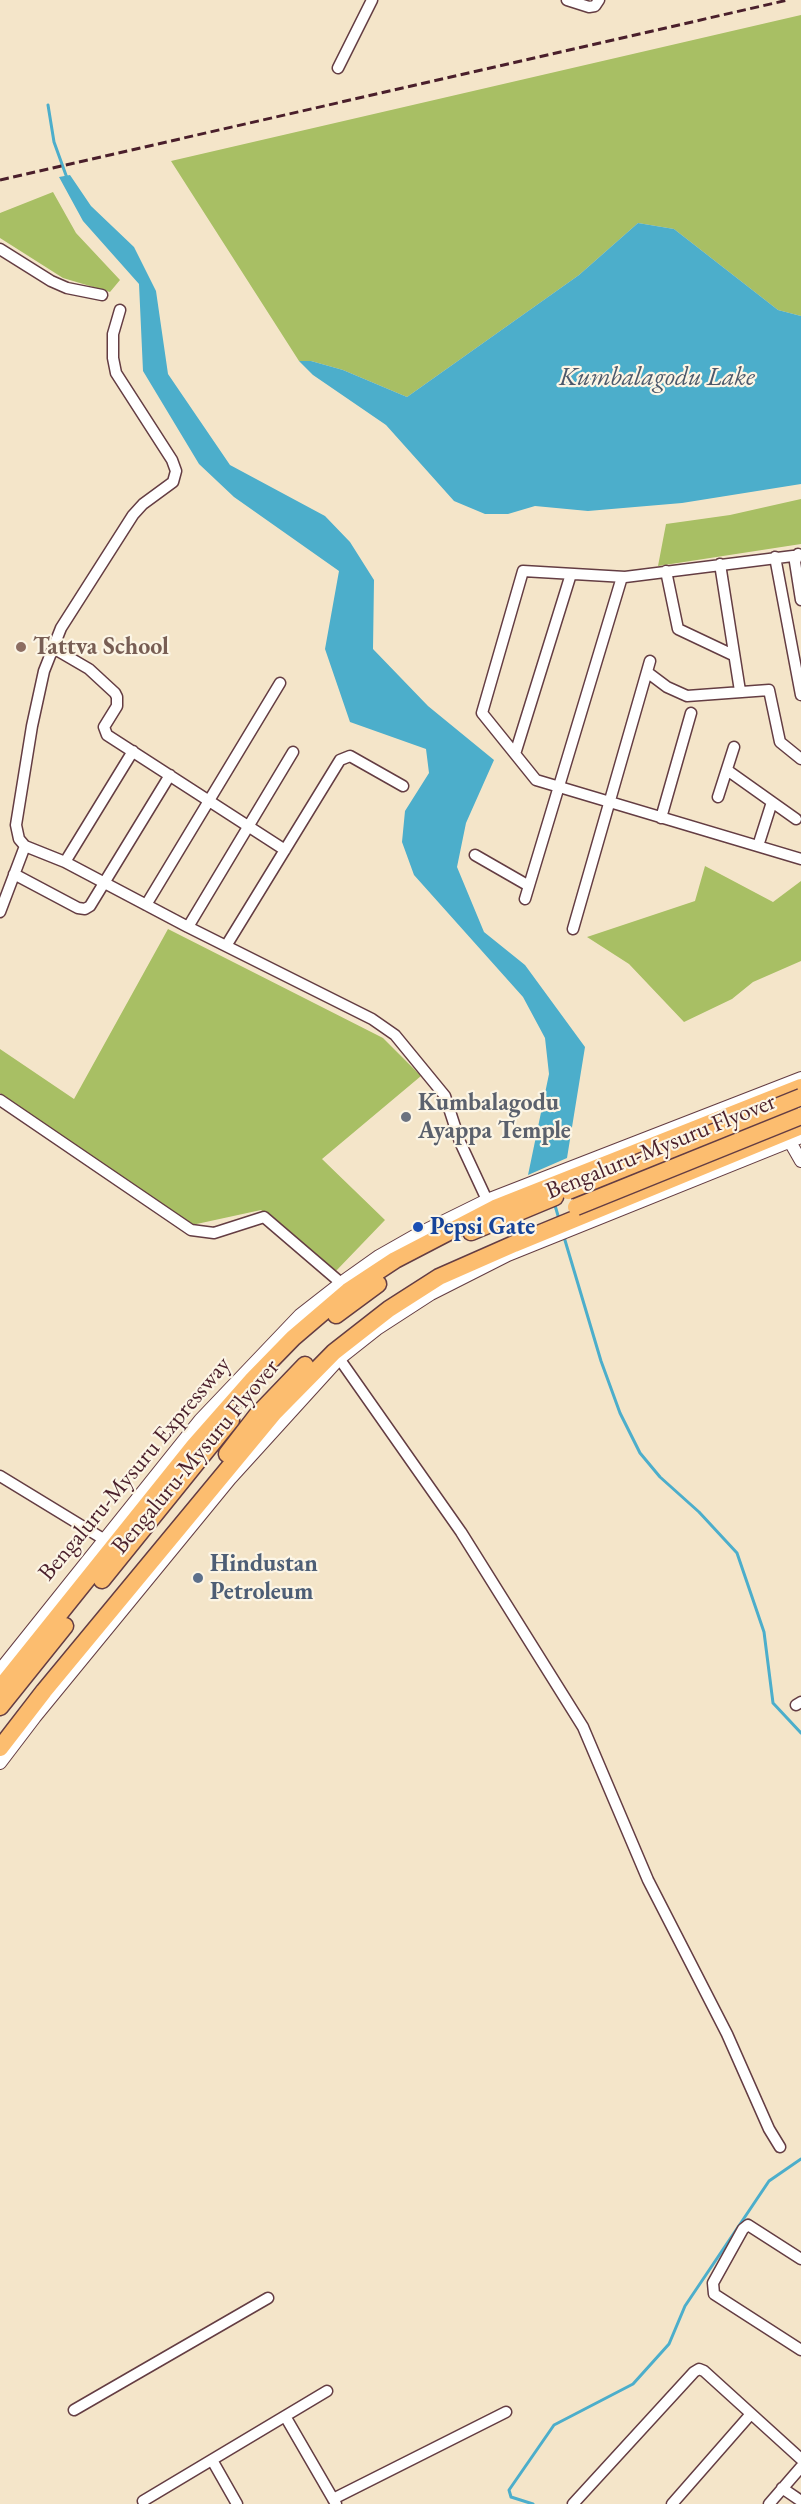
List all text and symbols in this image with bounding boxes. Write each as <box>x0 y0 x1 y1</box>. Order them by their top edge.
water label: Kumbalagodu Lake <box>559 362 755 394</box>
place label: Tattva School <box>33 633 169 661</box>
marker: Tattva School <box>14 640 28 654</box>
street label: Bengaluru-Mysuru Flyover <box>542 1088 780 1206</box>
place label: Kumbalagodu Ayappa Temple <box>418 1089 571 1145</box>
marker: Kumbalagodu Ayappa Temple <box>399 1110 413 1124</box>
place label: Pepsi Gate <box>430 1213 535 1241</box>
marker: Pepsi Gate <box>411 1220 425 1234</box>
street label: Bengaluru-Mysuru Expressway <box>33 1351 237 1587</box>
street label: Bengaluru-Mysuru Flyover <box>106 1354 286 1560</box>
place label: Hindustan Petroleum <box>210 1550 318 1606</box>
marker: Hindustan Petroleum <box>191 1571 205 1585</box>

